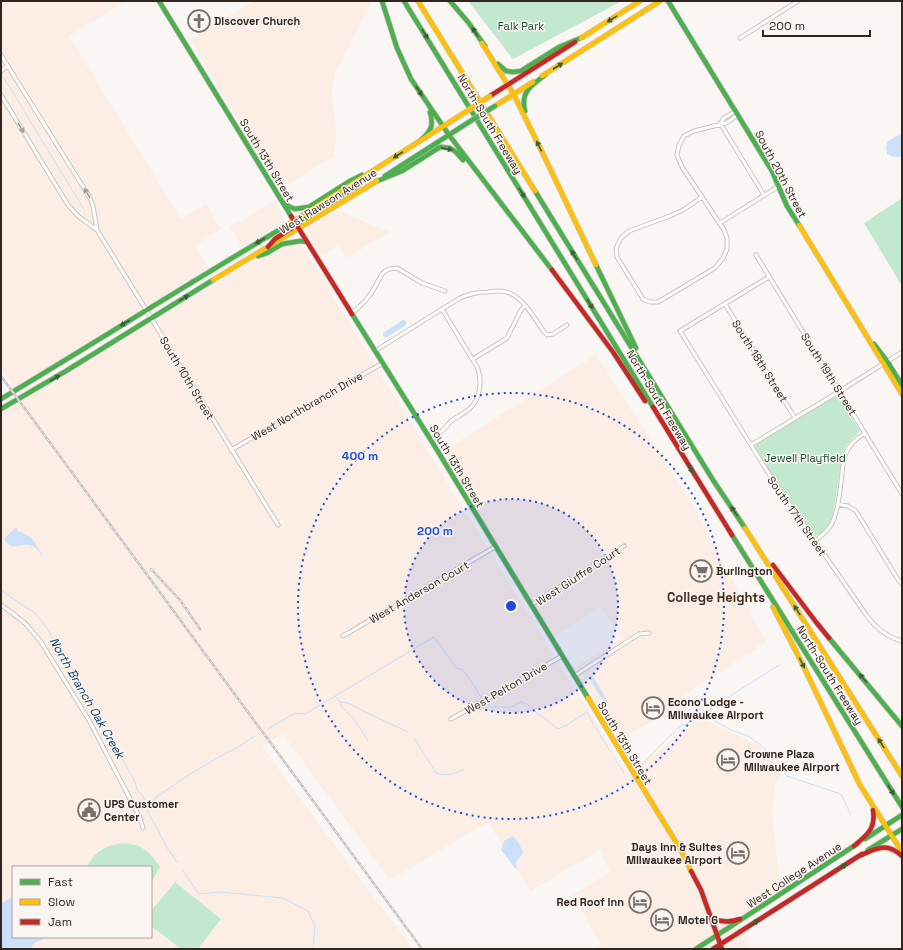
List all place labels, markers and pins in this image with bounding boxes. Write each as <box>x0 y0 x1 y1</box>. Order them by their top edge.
church icon: Discover Church <box>186 8 212 34</box>
place label: Discover Church <box>214 14 301 28</box>
supermarket icon: Burlington <box>688 558 714 584</box>
place label: Burlington <box>716 564 773 578</box>
centre of rings <box>504 599 518 613</box>
hotel icon: Econo Lodge - Milwaukee Airport <box>640 695 666 721</box>
place label: Econo Lodge - Milwaukee Airport <box>668 695 764 722</box>
hotel icon: Crowne Plaza Milwaukee Airport <box>715 747 741 773</box>
place label: Crowne Plaza Milwaukee Airport <box>744 747 840 774</box>
public building icon: UPS Customer Center <box>76 797 102 823</box>
place label: UPS Customer Center <box>104 797 179 824</box>
place label: Days Inn & Suites Milwaukee Airport <box>626 840 722 867</box>
hotel icon: Days Inn & Suites Milwaukee Airport <box>725 840 751 866</box>
hotel icon: Red Roof Inn <box>627 889 653 915</box>
place label: Red Roof Inn <box>557 895 624 909</box>
hotel icon: Motel 6 <box>649 907 675 933</box>
place label: Motel 6 <box>678 913 718 927</box>

